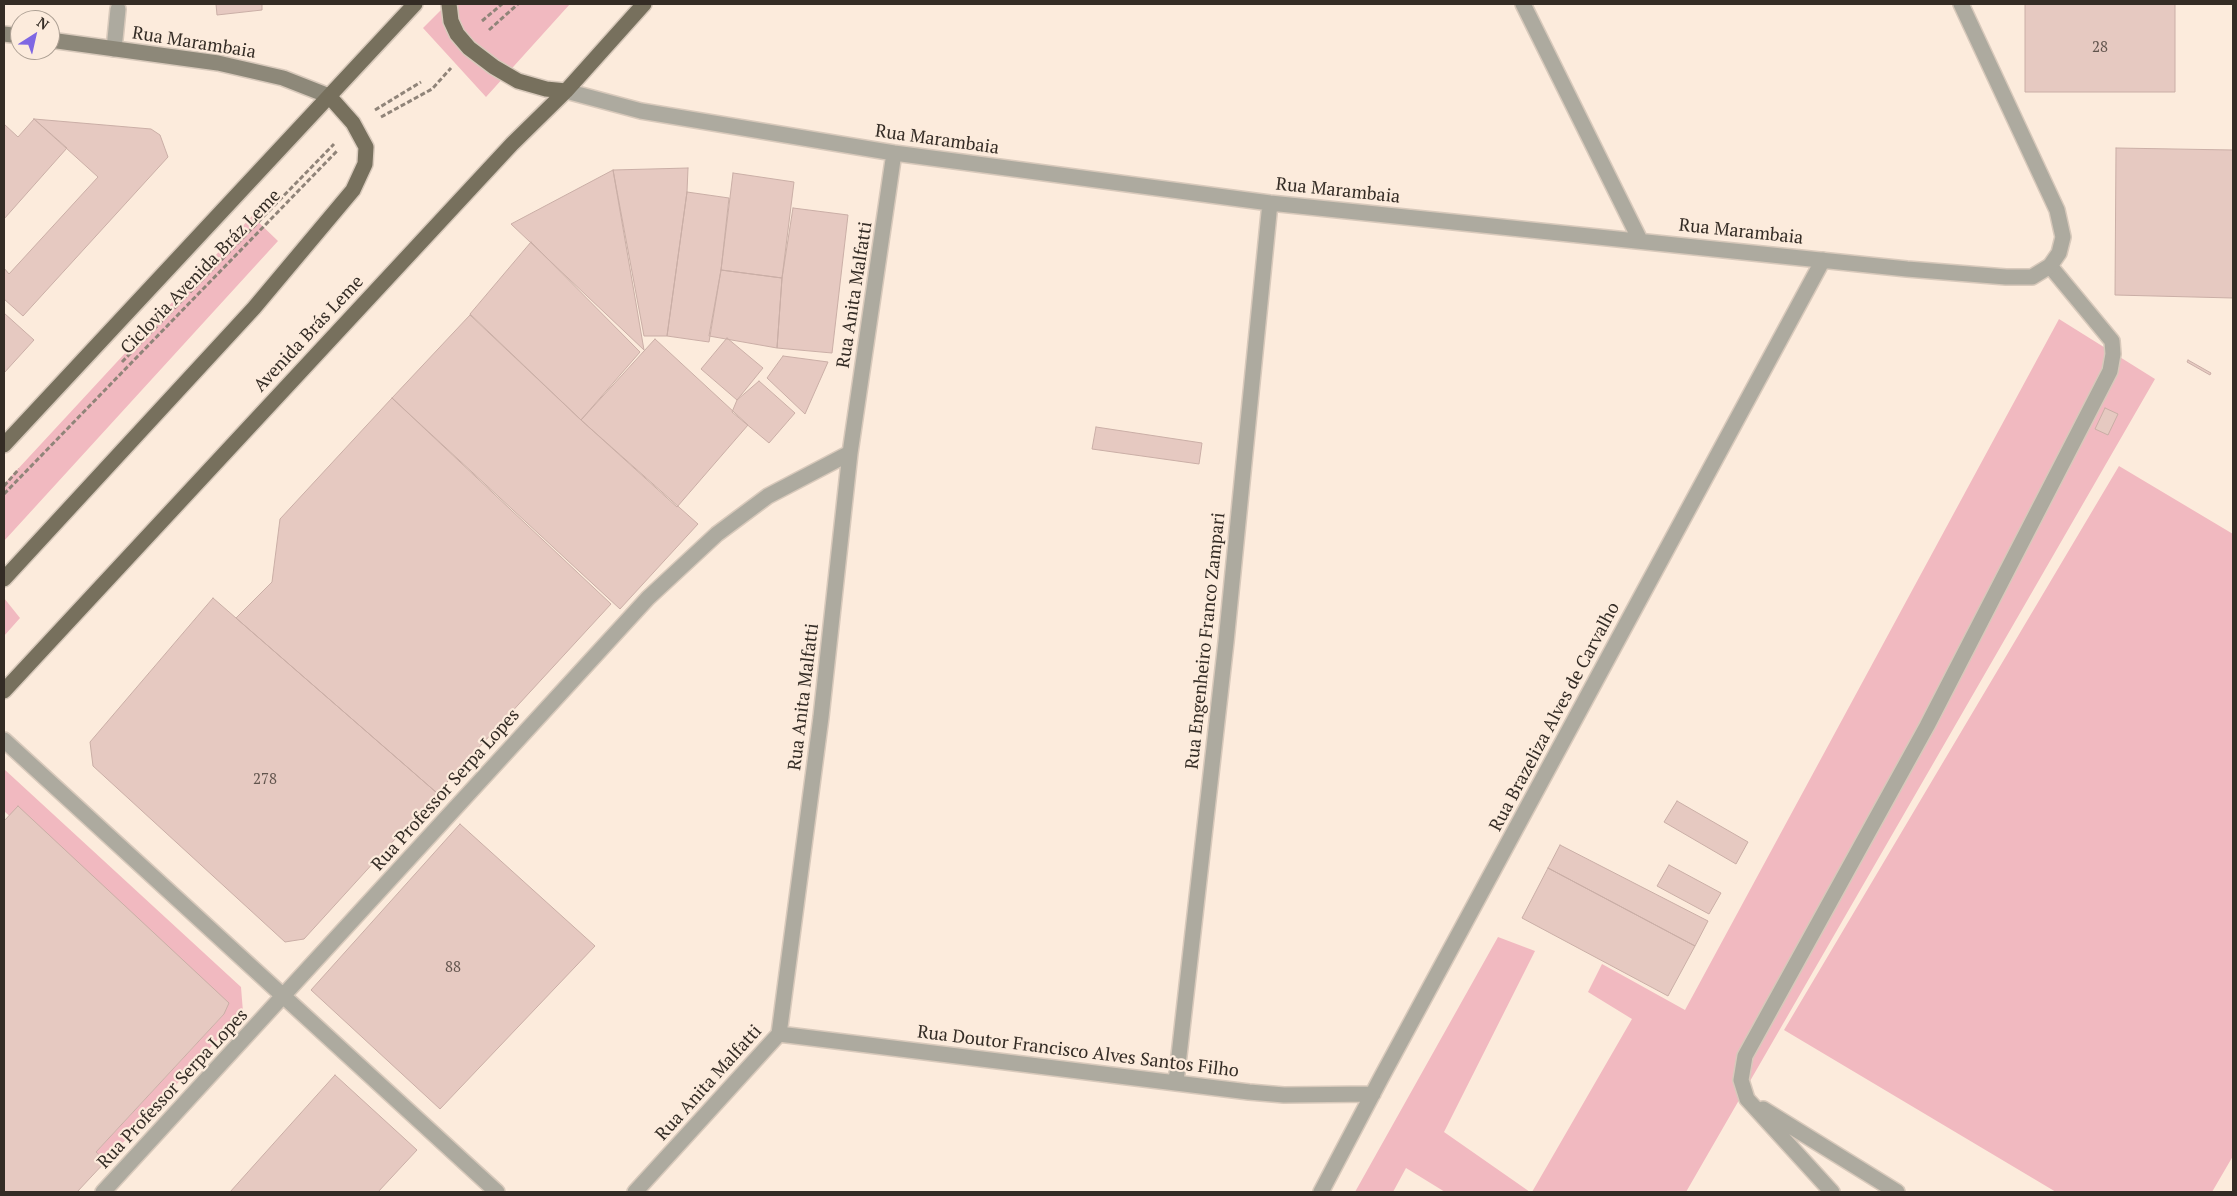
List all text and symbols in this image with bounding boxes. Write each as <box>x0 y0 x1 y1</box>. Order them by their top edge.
north arrow <box>10 10 60 60</box>
text: N <box>34 12 53 34</box>
street label: Rua Marambaia <box>131 23 257 63</box>
house number: 28 <box>2092 39 2108 57</box>
street label: Rua Marambaia <box>874 121 1000 159</box>
street label: Rua Marambaia <box>1275 174 1401 208</box>
street label: Ciclovia Avenida Bráz Leme <box>117 185 285 359</box>
street label: Rua Marambaia <box>1678 215 1804 249</box>
street label: Rua Anita Malfatti <box>833 220 877 370</box>
street label: Avenida Brás Leme <box>250 271 368 397</box>
street label: Rua Engenheiro Franco Zampari <box>1182 512 1230 770</box>
street label: Rua Brazeliza Alves de Carvalho <box>1485 599 1625 835</box>
street label: Rua Anita Malfatti <box>784 622 824 772</box>
street label: Rua Professor Serpa Lopes <box>367 704 525 876</box>
house number: 278 <box>253 771 277 789</box>
house number: 88 <box>445 959 461 977</box>
street label: Rua Professor Serpa Lopes <box>93 1005 253 1173</box>
street label: Rua Anita Malfatti <box>651 1021 767 1145</box>
street label: Rua Doutor Francisco Alves Santos Filho <box>916 1022 1240 1082</box>

